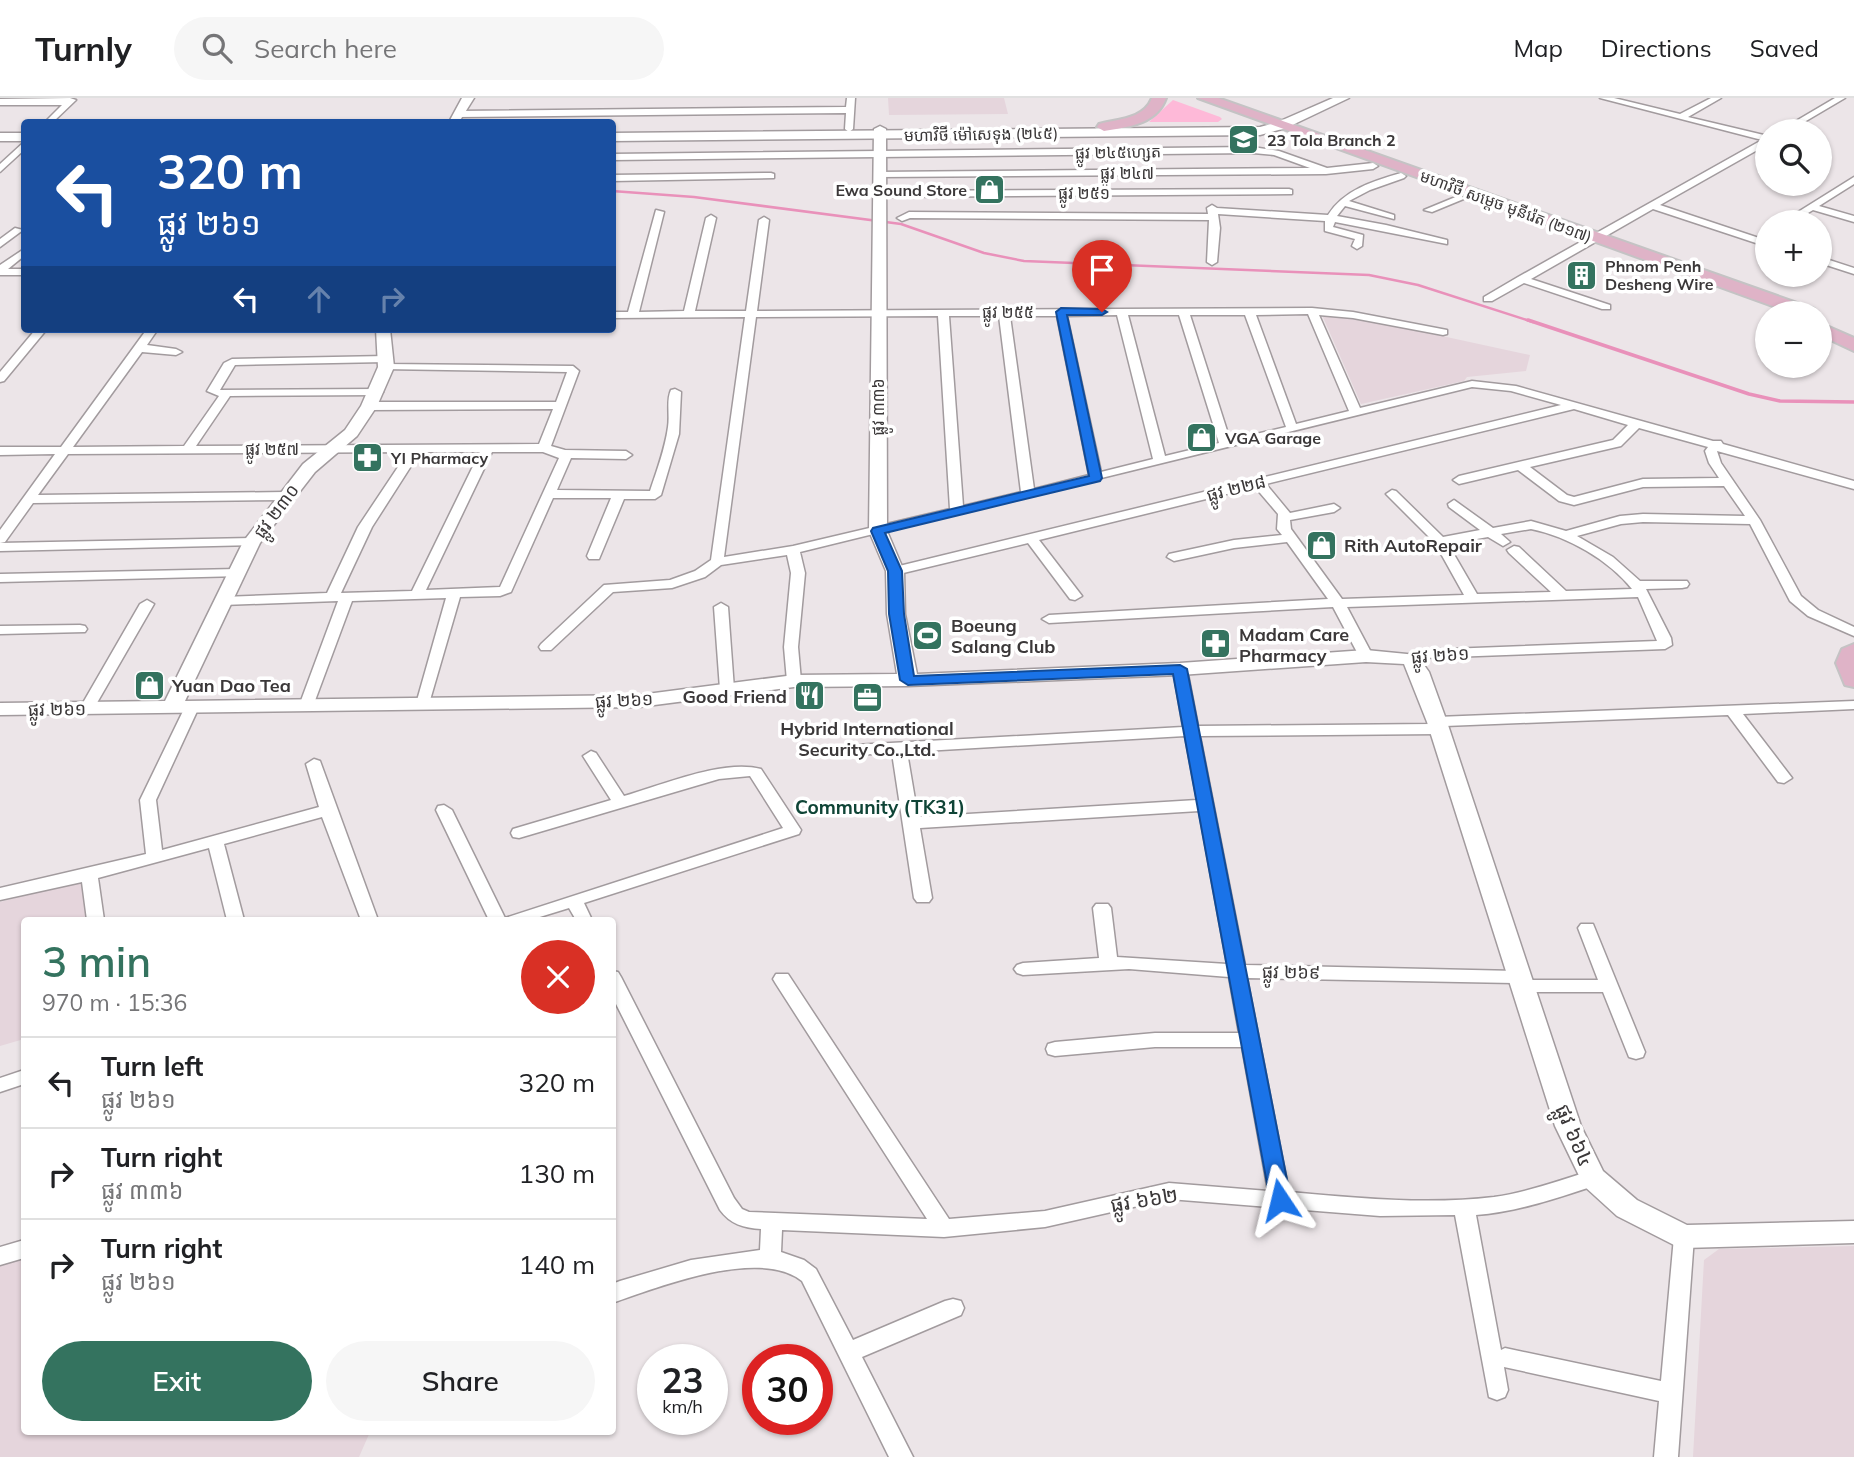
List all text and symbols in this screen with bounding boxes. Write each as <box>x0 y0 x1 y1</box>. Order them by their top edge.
search box <box>174 17 664 80</box>
text: Turnly <box>35 28 132 69</box>
icon: search <box>198 29 236 67</box>
text: Search here <box>254 32 397 65</box>
text: Map <box>1513 33 1563 63</box>
text: Directions <box>1601 33 1712 63</box>
text: Saved <box>1750 33 1819 63</box>
map controls <box>1755 119 1832 378</box>
button: search <box>1755 119 1832 196</box>
street label: មហាវិថី ម៉ៅសេទុង (២៤៥) <box>904 122 1058 147</box>
school or university icon: 23 Tola Branch 2 <box>1227 123 1261 157</box>
place label: 23 Tola Branch 2 <box>1267 130 1396 150</box>
text: 320 m <box>157 140 303 201</box>
street label: ផ្លូវ ២៤៥ហ្សេត <box>1075 141 1161 167</box>
icon: left <box>42 147 133 238</box>
street label: ផ្លូវ ២៤៧ <box>1100 163 1154 188</box>
street label: មហាវិថី សម្តេច មុនីរ៉េត (២១៧) <box>1417 165 1595 248</box>
shop icon: Ewa Sound Store <box>973 173 1007 207</box>
place label: Ewa Sound Store <box>835 180 967 200</box>
street label: ផ្លូវ ២៥១ <box>1058 183 1110 208</box>
text: ផ្លូវ ២៦១ <box>157 203 261 243</box>
button: + <box>1755 210 1832 287</box>
pin <box>1072 240 1132 312</box>
icon: arrive <box>1083 251 1121 289</box>
place label: Phnom Penh Desheng Wire <box>1605 256 1714 294</box>
building icon: Phnom Penh Desheng Wire <box>1565 258 1599 292</box>
icon: left <box>227 280 265 318</box>
icon: ahead <box>300 280 338 318</box>
icon: right <box>373 280 411 318</box>
button: − <box>1755 301 1832 378</box>
street label: ផ្លូវ ២៥៥ <box>982 302 1034 327</box>
street label: ផ្លូវ ៣៣៦ <box>868 378 893 436</box>
shop icon: VGA Garage <box>1185 421 1219 455</box>
place label: VGA Garage <box>1224 428 1321 448</box>
street label: ផ្លូវ ២៥៧ <box>245 439 299 464</box>
pharmacy icon: YI Pharmacy <box>351 441 385 475</box>
place label: YI Pharmacy <box>390 448 488 468</box>
street label: ផ្លូវ ២២៨ <box>1204 470 1269 512</box>
street label: ផ្លូវ ២៣០ <box>248 479 308 546</box>
shop icon: Rith AutoRepair <box>1304 528 1338 562</box>
place label: Rith AutoRepair <box>1344 534 1483 557</box>
place label: Boeung Salang Club <box>951 614 1056 658</box>
sports icon: Boeung Salang Club <box>911 618 945 652</box>
place label: Madam Care Pharmacy <box>1239 623 1349 667</box>
pharmacy icon: Madam Care Pharmacy <box>1199 627 1233 661</box>
street label: ផ្លូវ ២៦១ <box>1410 641 1470 674</box>
shop icon: Yuan Dao Tea <box>132 668 166 702</box>
place label: Yuan Dao Tea <box>171 674 291 697</box>
restaurant icon: Good Friend <box>793 679 827 713</box>
office icon: Hybrid International Security Co.,Ltd. <box>850 681 884 715</box>
place label: Good Friend <box>683 685 787 708</box>
street label: ផ្លូវ ២៦១ <box>594 687 654 718</box>
street label: ផ្លូវ ២៦១ <box>28 697 86 726</box>
place label: Hybrid International Security Co.,Ltd. <box>780 717 954 761</box>
district label: Community (TK31) <box>795 795 965 819</box>
text: 3 min <box>42 935 151 988</box>
button: close <box>521 940 595 1014</box>
street label: ផ្លូវ ២៦៩ <box>1262 960 1320 989</box>
text: 970 m · 15:36 <box>42 988 187 1017</box>
text: Turn left <box>101 1050 203 1083</box>
icon: left <box>42 1064 80 1102</box>
text: 320 m <box>519 1066 595 1099</box>
text: ផ្លូវ ២៦១ <box>101 1085 176 1114</box>
street label: ផ្លូវ ៦៦៤ <box>1544 1100 1600 1173</box>
text: Turn right <box>101 1141 222 1174</box>
icon: right <box>42 1155 80 1193</box>
text: 130 m <box>519 1157 595 1190</box>
position arrow <box>1243 1163 1317 1237</box>
text: ផ្លូវ ៣៣៦ <box>101 1176 183 1205</box>
street label: ផ្លូវ ៦៦២ <box>1108 1181 1181 1224</box>
text: Turn right <box>101 1232 222 1265</box>
icon: right <box>42 1246 80 1284</box>
text: 140 m <box>519 1248 595 1281</box>
text: ផ្លូវ ២៦១ <box>101 1267 176 1296</box>
button: Exit <box>42 1341 312 1421</box>
button: Share <box>326 1341 595 1421</box>
speed limit sign: 30 <box>742 1344 833 1435</box>
text: 23 <box>661 1358 704 1402</box>
text: km/h <box>662 1395 703 1418</box>

